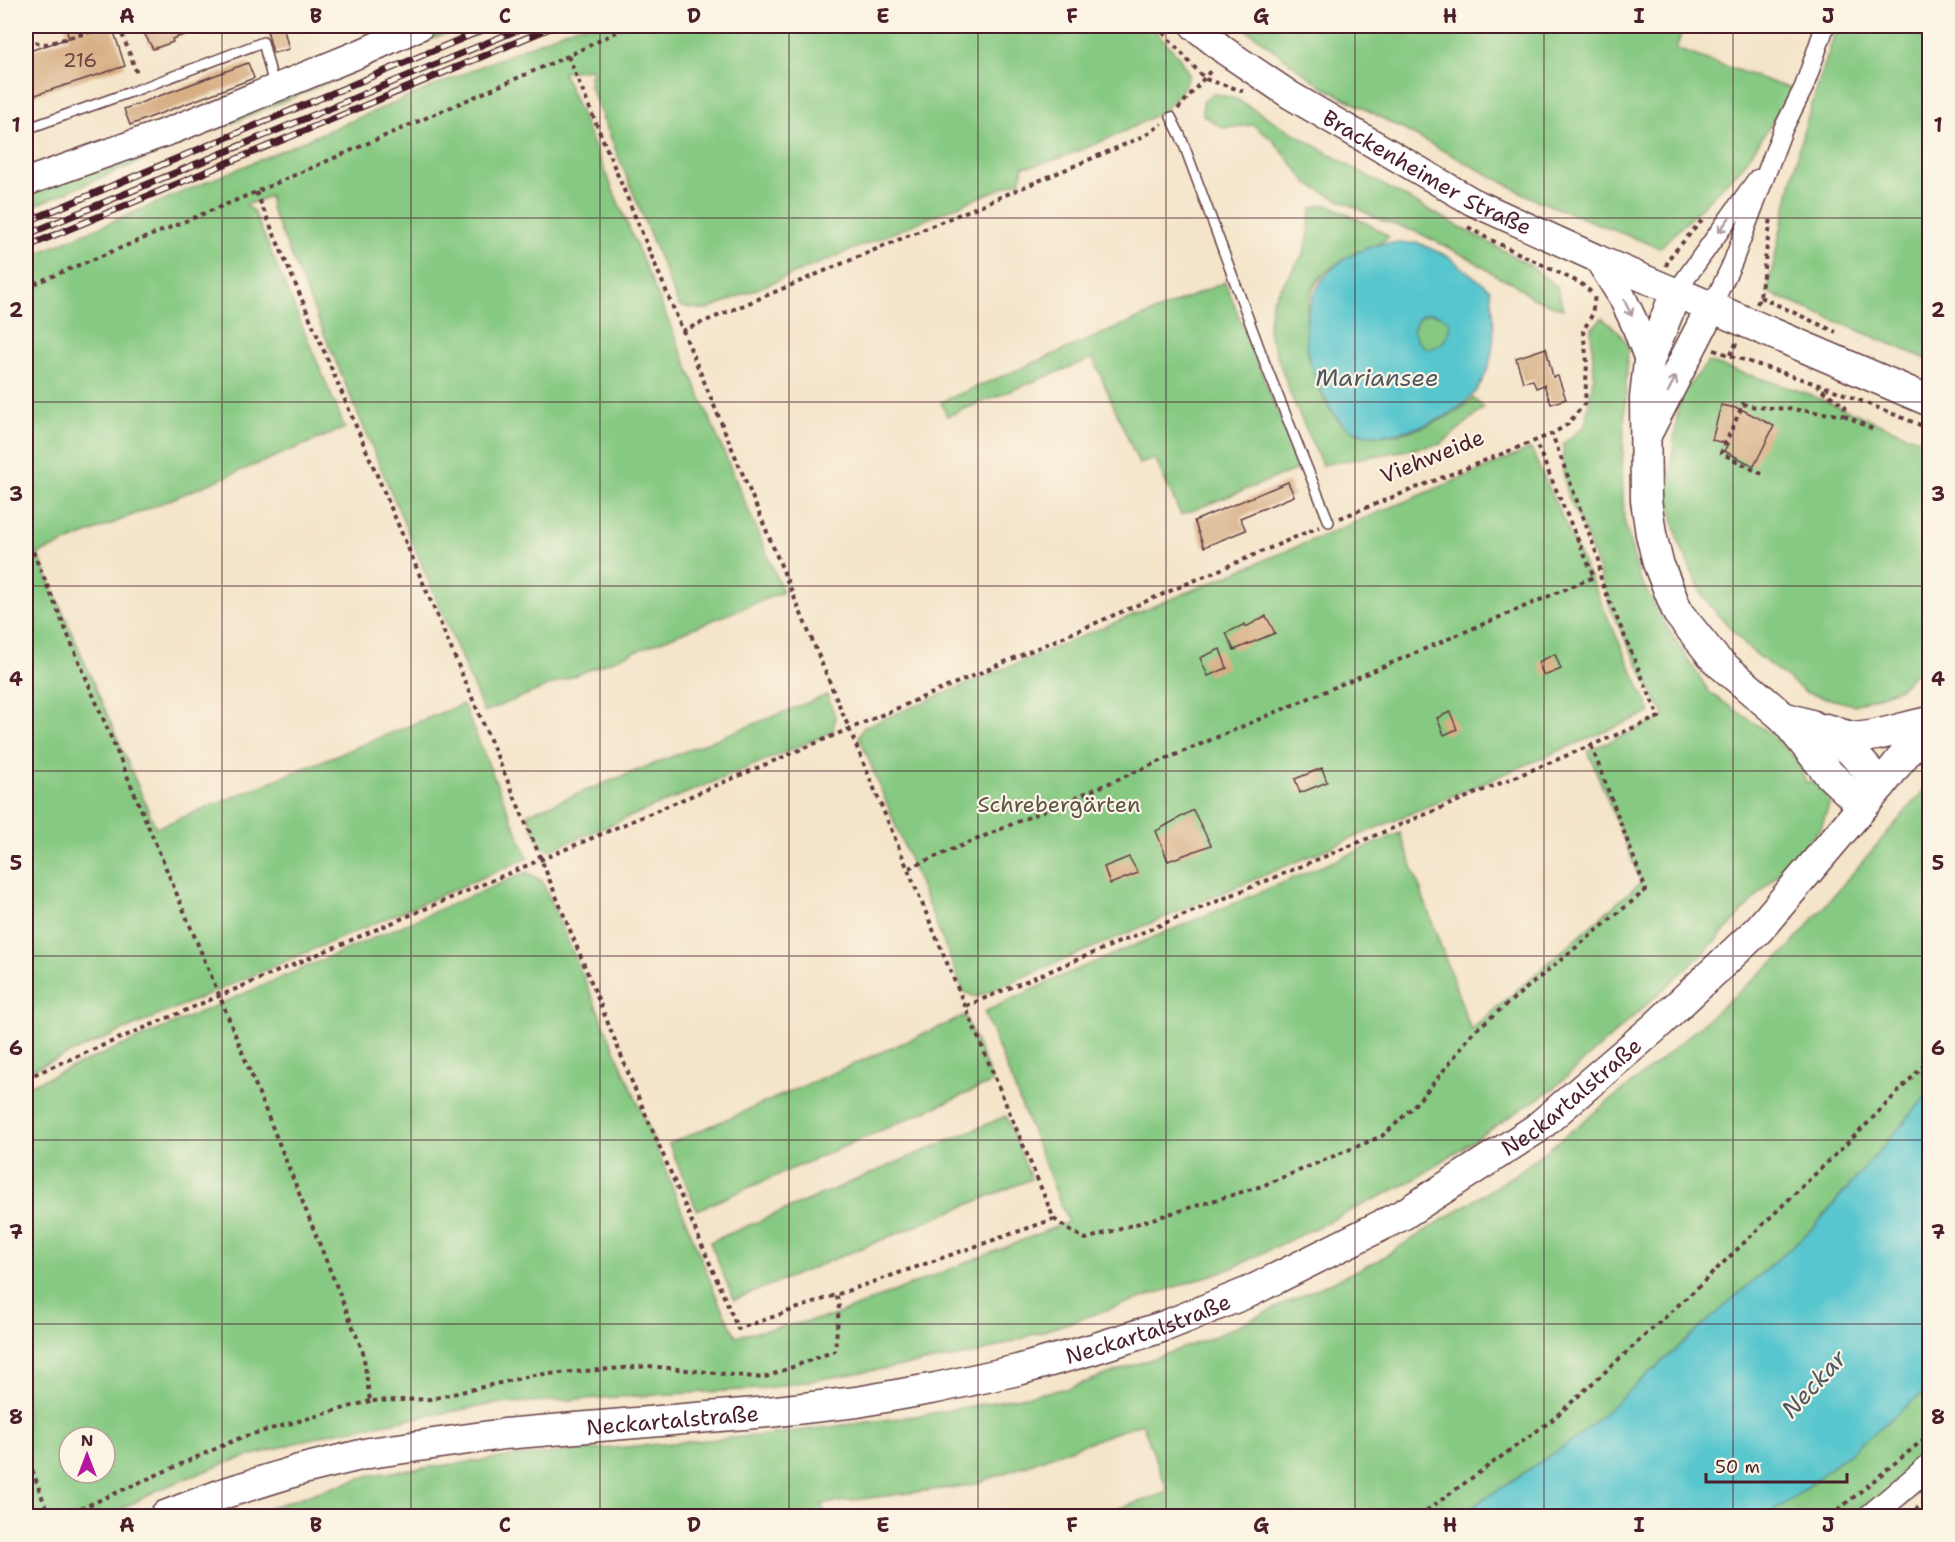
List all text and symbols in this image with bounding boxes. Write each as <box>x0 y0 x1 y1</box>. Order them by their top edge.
text: A <box>119 3 135 29</box>
text: B <box>310 3 322 29</box>
text: C <box>499 3 511 29</box>
text: D <box>687 3 701 29</box>
text: E <box>876 3 890 29</box>
text: F <box>1066 3 1078 29</box>
text: G <box>1253 3 1269 29</box>
text: H <box>1443 3 1457 29</box>
text: I <box>1633 3 1645 29</box>
text: J <box>1822 3 1835 29</box>
house number: 216 <box>63 47 97 73</box>
street label: Brackenheimer Straße <box>1317 103 1536 242</box>
text: 1 <box>11 112 21 138</box>
text: 1 <box>1933 112 1943 138</box>
one-way arrow <box>1718 217 1730 233</box>
text: 2 <box>9 297 23 323</box>
text: 2 <box>1931 297 1945 323</box>
one-way arrow <box>1622 299 1634 317</box>
water label: Mariansee <box>1316 362 1438 394</box>
one-way arrow <box>1667 376 1678 394</box>
street label: Viehweide <box>1376 423 1488 490</box>
text: 3 <box>9 481 23 507</box>
text: 3 <box>1931 481 1945 507</box>
text: 4 <box>9 666 23 692</box>
text: 4 <box>1931 666 1945 692</box>
park label: Schrebergärten <box>978 790 1140 819</box>
text: 5 <box>10 850 22 876</box>
text: 5 <box>1932 850 1944 876</box>
street label: Neckartalstraße <box>1496 1031 1648 1163</box>
text: 6 <box>9 1035 23 1061</box>
text: 6 <box>1931 1035 1945 1061</box>
text: 7 <box>9 1219 23 1245</box>
text: 7 <box>1931 1219 1945 1245</box>
street label: Neckartalstraße <box>1062 1287 1235 1371</box>
water label: Neckar <box>1774 1342 1854 1425</box>
street label: Neckartalstraße <box>585 1399 760 1442</box>
text: 8 <box>9 1404 23 1430</box>
text: 8 <box>1931 1404 1945 1430</box>
north arrow <box>57 1425 117 1485</box>
text: N <box>81 1430 93 1451</box>
scale bar <box>1706 1446 1847 1484</box>
text: 50 m <box>1715 1455 1760 1479</box>
text: A <box>119 1512 135 1538</box>
text: B <box>310 1512 322 1538</box>
text: C <box>499 1512 511 1538</box>
text: D <box>687 1512 701 1538</box>
text: E <box>876 1512 890 1538</box>
text: F <box>1066 1512 1078 1538</box>
text: G <box>1253 1512 1269 1538</box>
text: H <box>1443 1512 1457 1538</box>
text: I <box>1633 1512 1645 1538</box>
text: J <box>1822 1512 1835 1538</box>

